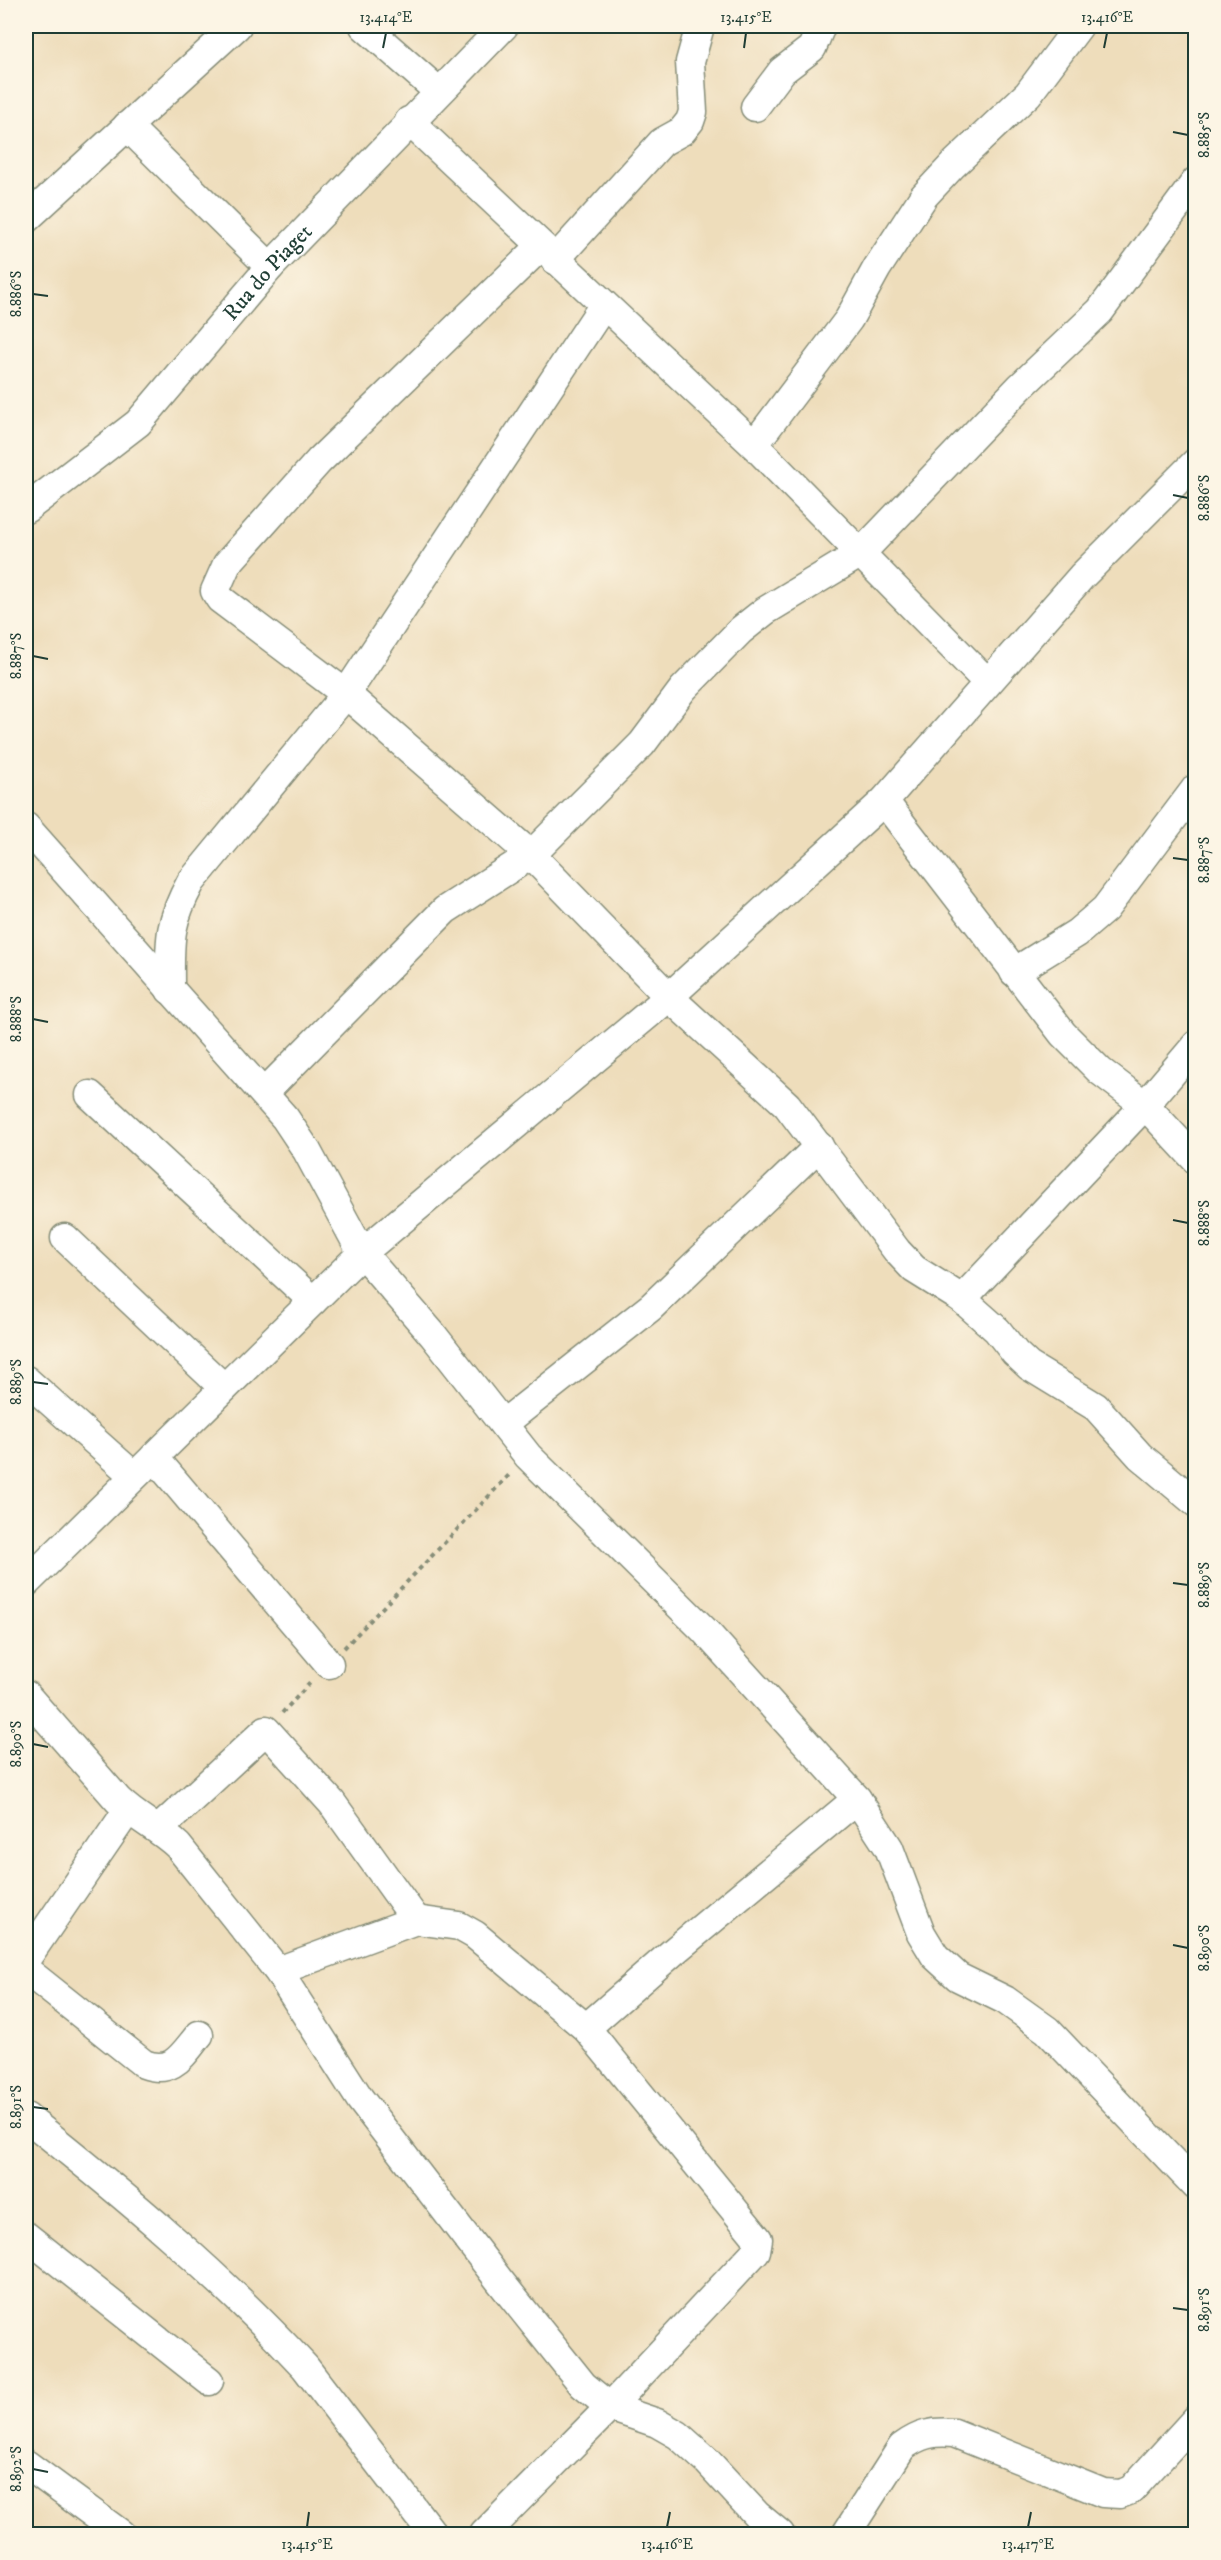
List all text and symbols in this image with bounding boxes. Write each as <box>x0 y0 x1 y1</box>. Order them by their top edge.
text: 13.414°E <box>359 8 413 27</box>
text: 13.415°E <box>720 8 772 27</box>
text: 13.416°E <box>1081 8 1133 27</box>
text: 8.885°S <box>1195 112 1214 158</box>
street label: Rua do Piaget <box>217 218 318 326</box>
text: 8.886°S <box>7 271 26 317</box>
text: 8.886°S <box>1195 475 1214 521</box>
text: 8.887°S <box>7 633 26 679</box>
text: 8.887°S <box>1195 837 1214 883</box>
text: 8.888°S <box>7 996 26 1042</box>
text: 8.888°S <box>1195 1200 1214 1246</box>
text: 8.889°S <box>7 1359 26 1405</box>
text: 8.889°S <box>1195 1562 1214 1608</box>
text: 8.890°S <box>7 1720 26 1767</box>
text: 8.890°S <box>1195 1924 1214 1971</box>
text: 8.891°S <box>7 2085 26 2129</box>
text: 8.891°S <box>1195 2288 1214 2332</box>
text: 8.892°S <box>7 2446 26 2492</box>
text: 13.415°E <box>281 2535 333 2554</box>
text: 13.416°E <box>641 2535 693 2554</box>
text: 13.417°E <box>1002 2535 1055 2554</box>

